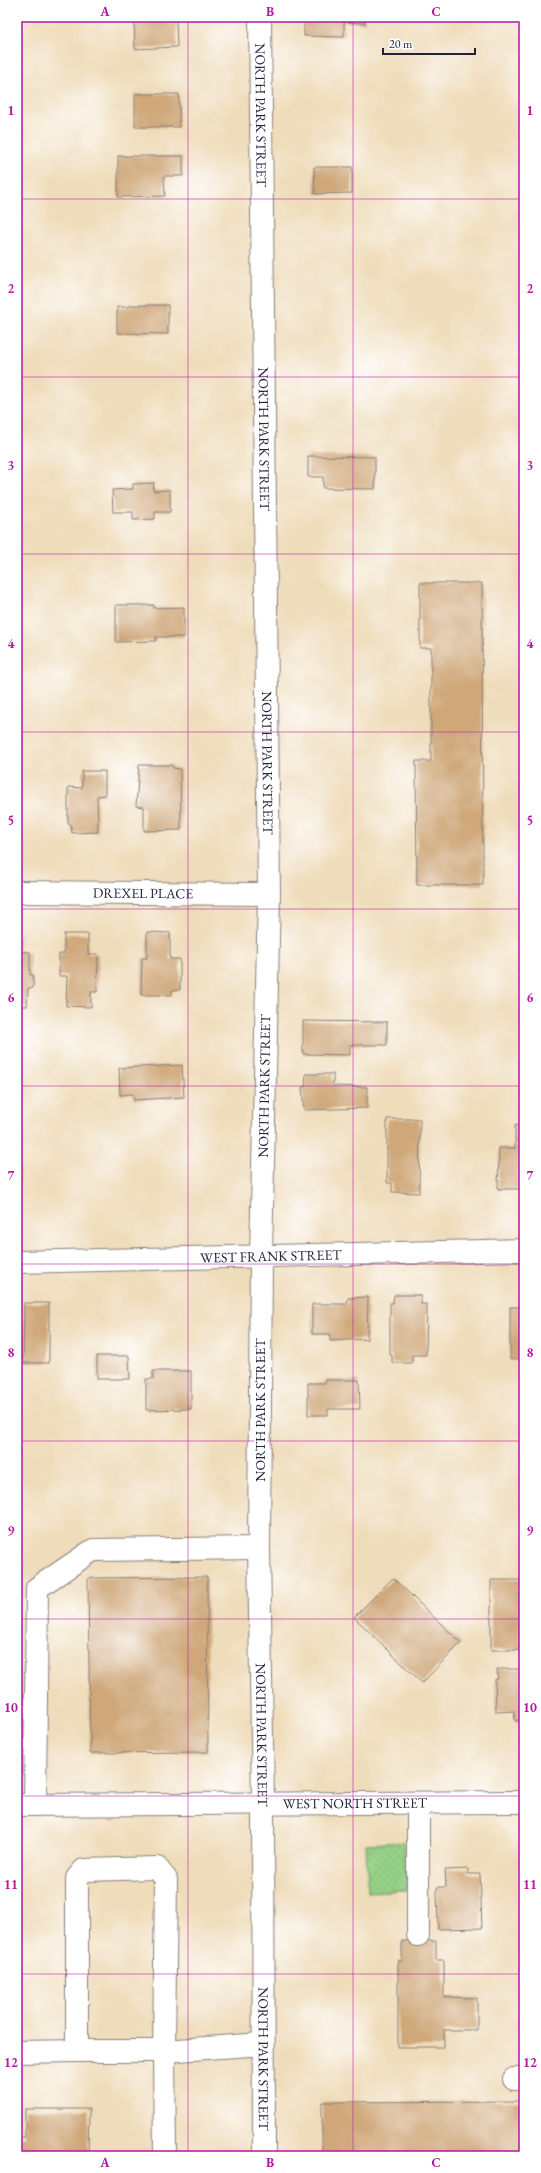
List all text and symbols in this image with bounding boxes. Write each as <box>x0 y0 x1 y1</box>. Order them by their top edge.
text: A <box>99 3 110 20</box>
text: B <box>266 3 274 20</box>
text: C <box>431 3 441 20</box>
scale bar <box>383 30 475 56</box>
text: 20 m <box>389 36 413 52</box>
street label: NORTH PARK STREET <box>251 43 271 187</box>
text: 1 <box>8 102 15 119</box>
text: 1 <box>527 102 534 119</box>
text: 2 <box>8 280 15 297</box>
text: 2 <box>527 280 534 297</box>
street label: NORTH PARK STREET <box>255 367 274 511</box>
text: 3 <box>8 457 15 474</box>
text: 3 <box>527 457 534 474</box>
text: 4 <box>8 635 15 652</box>
text: 4 <box>527 635 534 652</box>
street label: NORTH PARK STREET <box>258 691 277 835</box>
text: 5 <box>8 812 14 829</box>
text: 5 <box>527 812 533 829</box>
street label: DREXEL PLACE <box>93 884 193 902</box>
text: 6 <box>8 989 15 1006</box>
text: 6 <box>527 989 534 1006</box>
street label: NORTH PARK STREET <box>254 1014 274 1158</box>
text: 7 <box>8 1167 15 1184</box>
text: 7 <box>527 1167 534 1184</box>
street label: WEST FRANK STREET <box>200 1245 342 1267</box>
street label: NORTH PARK STREET <box>251 1338 269 1482</box>
text: 8 <box>8 1344 15 1361</box>
text: 8 <box>527 1344 534 1361</box>
text: 9 <box>8 1522 15 1539</box>
text: 9 <box>527 1522 534 1539</box>
street label: NORTH PARK STREET <box>252 1663 272 1807</box>
text: 10 <box>4 1699 18 1716</box>
text: 10 <box>523 1699 537 1716</box>
street label: WEST NORTH STREET <box>283 1794 428 1812</box>
text: 11 <box>4 1876 18 1893</box>
text: 11 <box>523 1876 537 1893</box>
street label: NORTH PARK STREET <box>255 1987 273 2131</box>
text: 12 <box>4 2054 18 2071</box>
text: 12 <box>523 2054 537 2071</box>
text: A <box>99 2154 110 2171</box>
text: B <box>266 2154 274 2171</box>
text: C <box>431 2154 441 2171</box>

